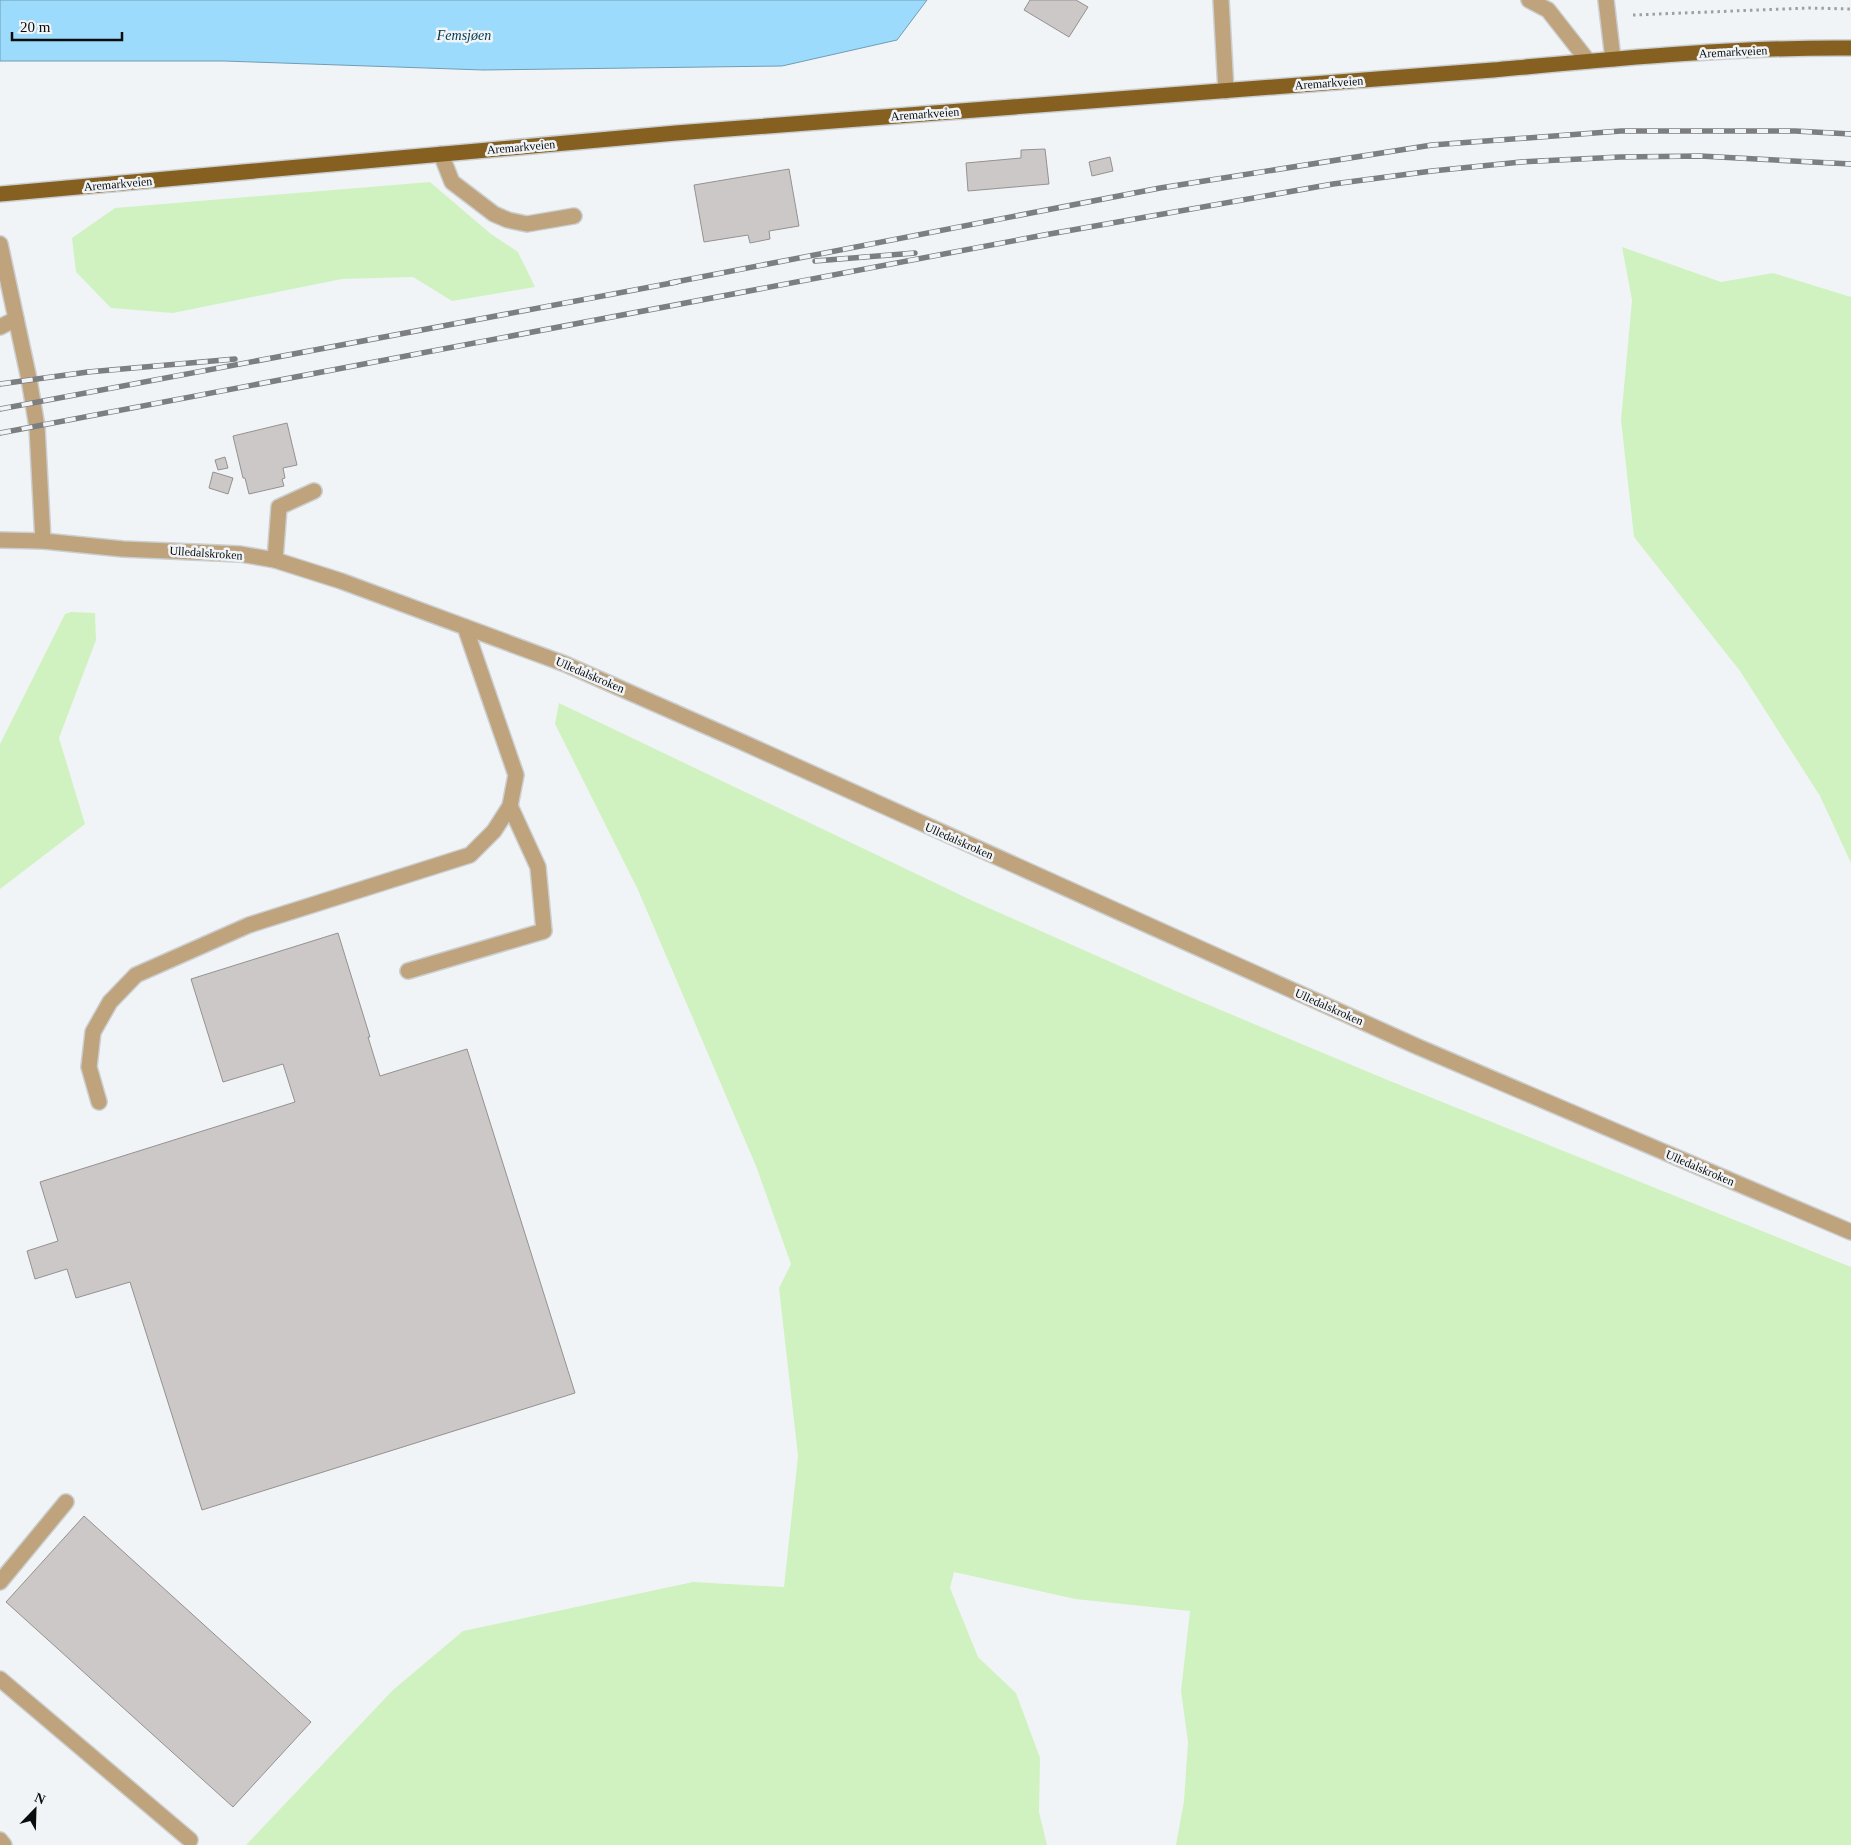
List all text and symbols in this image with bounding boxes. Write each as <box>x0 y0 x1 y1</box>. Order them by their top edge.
scale bar <box>12 10 122 42</box>
text: 20 m <box>20 19 51 35</box>
water label: Femsjøen <box>436 28 491 43</box>
street label: Aremarkveien <box>1698 43 1768 61</box>
street label: Aremarkveien <box>1294 74 1364 92</box>
street label: Aremarkveien <box>890 105 960 123</box>
street label: Aremarkveien <box>486 137 556 157</box>
street label: Aremarkveien <box>83 174 153 194</box>
street label: Ulledalskroken <box>169 543 243 563</box>
street label: Ulledalskroken <box>554 654 626 696</box>
street label: Ulledalskroken <box>923 820 995 862</box>
street label: Ulledalskroken <box>1293 986 1365 1028</box>
street label: Ulledalskroken <box>1664 1147 1736 1189</box>
north arrow <box>10 1785 60 1835</box>
text: N <box>32 1790 47 1807</box>

